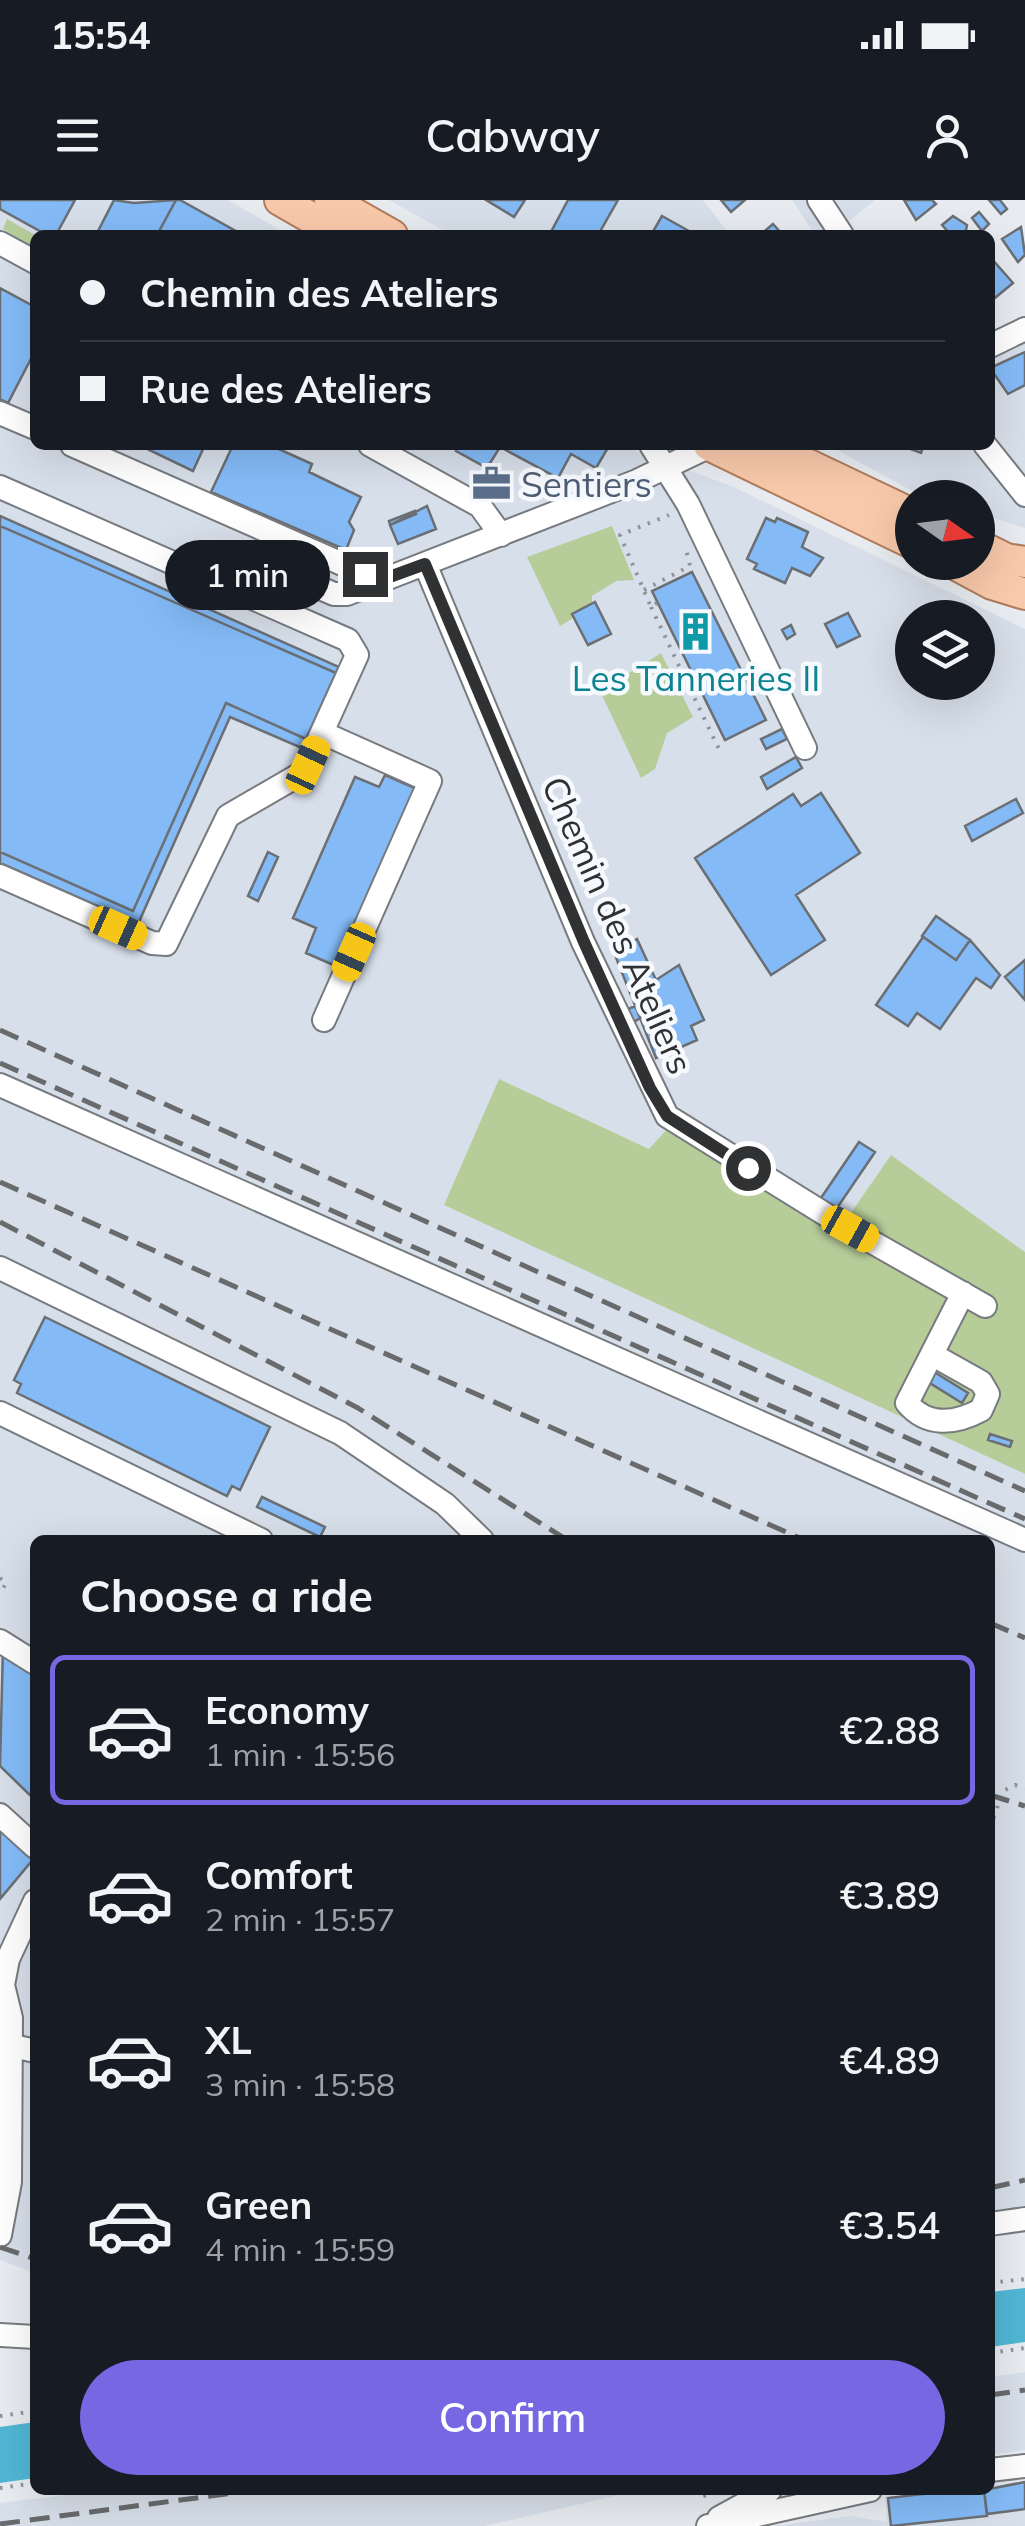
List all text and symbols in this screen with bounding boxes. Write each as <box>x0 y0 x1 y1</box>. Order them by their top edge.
text: 15:54 <box>50 11 151 59</box>
text: Cabway <box>425 107 600 163</box>
icon: menu <box>50 108 105 163</box>
icon: person <box>920 108 975 163</box>
text: Chemin des Ateliers <box>140 269 498 317</box>
text: Rue des Ateliers <box>140 365 432 413</box>
place label: Sentiers <box>521 462 652 506</box>
office icon: Sentiers <box>470 463 512 505</box>
north arrow <box>895 480 995 580</box>
map controls <box>895 480 995 700</box>
callout: 1 min <box>165 539 330 609</box>
route end <box>343 552 388 597</box>
text: 1 min <box>206 555 289 595</box>
button: layers <box>895 600 995 700</box>
building icon: Les Tanneries II <box>675 610 717 652</box>
place label: Les Tanneries II <box>572 656 820 700</box>
car <box>282 731 334 799</box>
street label: Chemin des Ateliers <box>533 770 703 1080</box>
car <box>84 902 152 954</box>
car <box>328 918 380 986</box>
route start <box>726 1146 771 1191</box>
car <box>816 1201 884 1257</box>
text: Choose a ride <box>80 1567 373 1623</box>
icon: car <box>85 1685 175 1775</box>
text: Economy <box>205 1686 369 1734</box>
text: €2.88 <box>840 1706 940 1754</box>
text: 1 min · 15:56 <box>205 1734 395 1774</box>
icon: car <box>85 1850 175 1940</box>
text: Comfort <box>205 1851 353 1899</box>
text: €3.89 <box>840 1871 940 1919</box>
text: 2 min · 15:57 <box>205 1899 395 1939</box>
icon: car <box>85 2015 175 2105</box>
text: XL <box>205 2016 252 2064</box>
text: €4.89 <box>840 2036 940 2084</box>
text: 3 min · 15:58 <box>205 2064 395 2104</box>
icon: car <box>85 2180 175 2270</box>
text: Green <box>205 2181 312 2229</box>
text: €3.54 <box>840 2201 940 2249</box>
text: 4 min · 15:59 <box>205 2229 395 2269</box>
button: Confirm <box>80 2360 945 2475</box>

